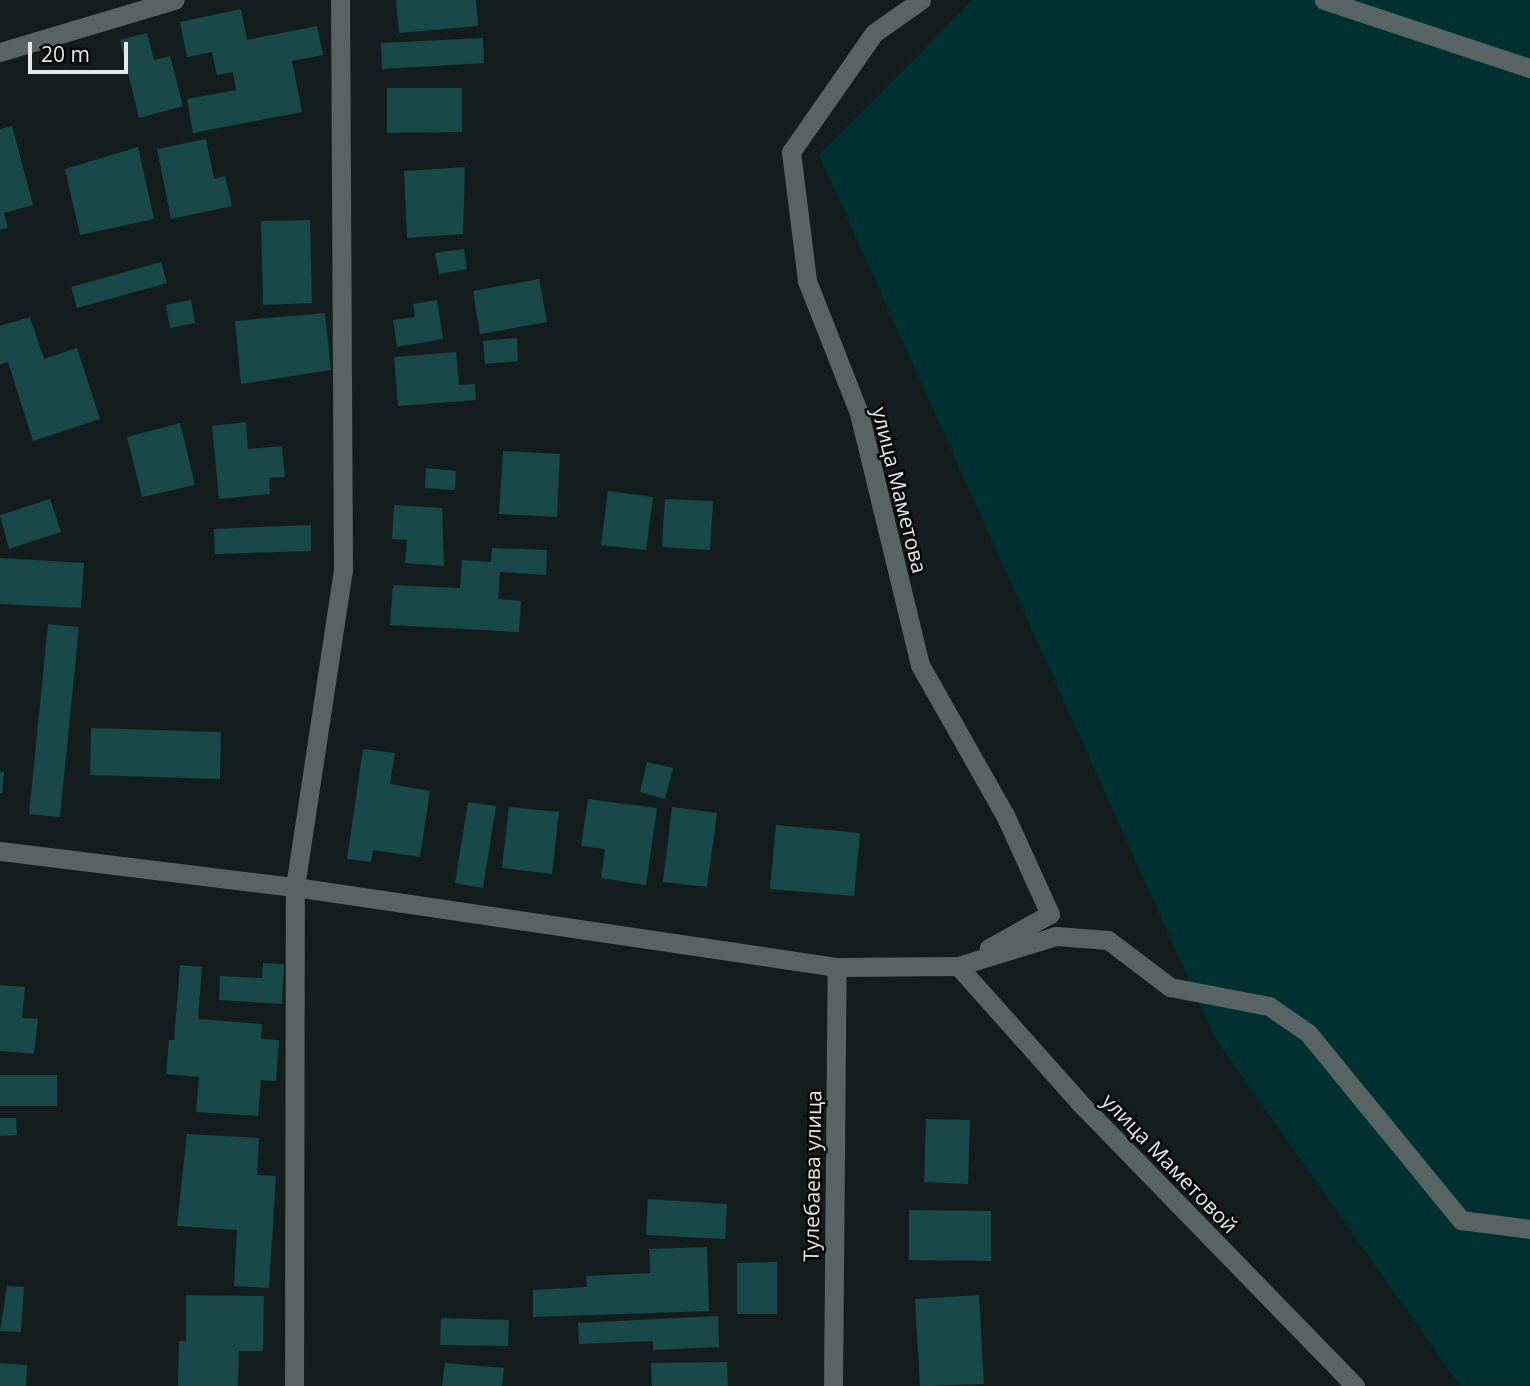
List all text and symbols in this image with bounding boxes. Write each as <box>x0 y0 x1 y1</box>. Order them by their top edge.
scale bar <box>32 28 131 72</box>
text: 20 m <box>41 40 90 68</box>
street label: улица Маметова <box>867 404 933 576</box>
street label: улица Маметовой <box>1097 1088 1243 1238</box>
street label: Тулебаева улица <box>798 1090 826 1262</box>

